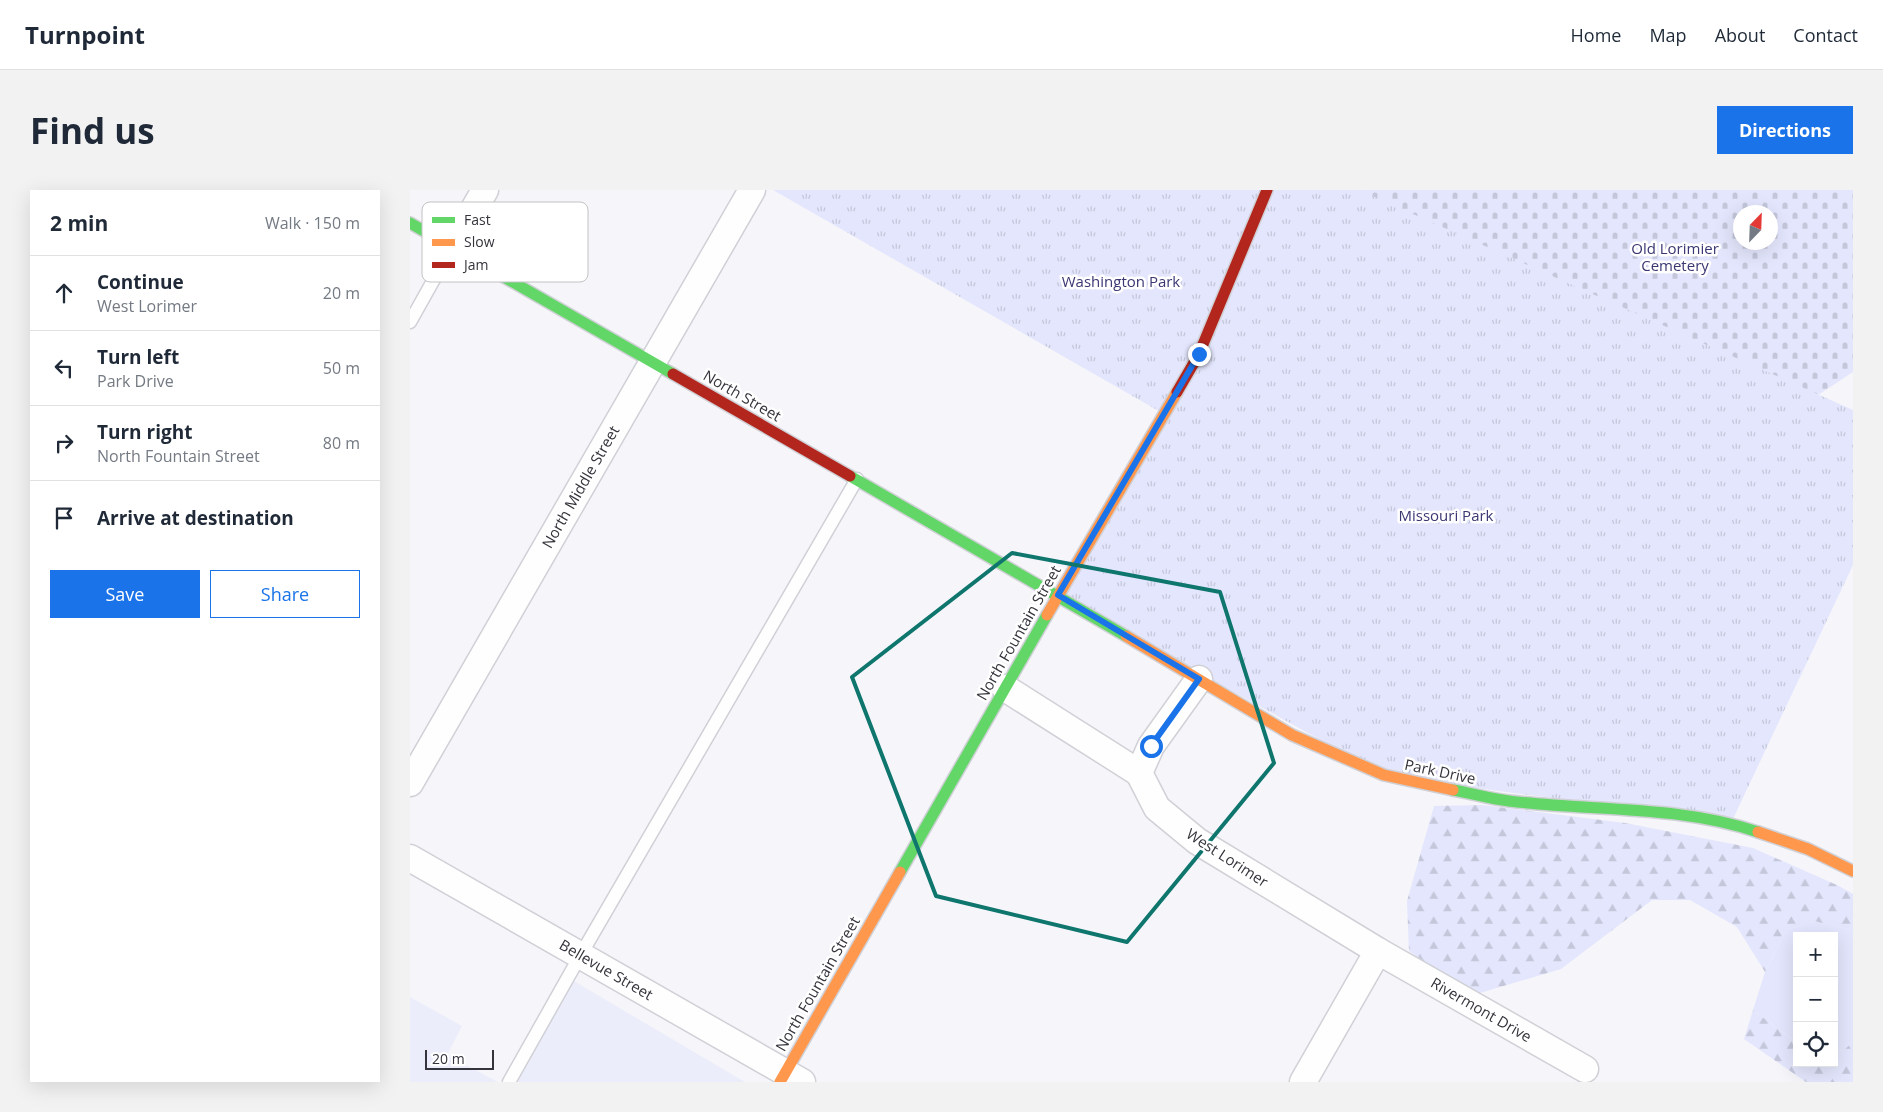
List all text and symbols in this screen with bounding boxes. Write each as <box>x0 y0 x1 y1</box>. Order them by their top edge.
text: Turnpoint <box>25 18 145 51</box>
text: Home <box>1571 23 1621 47</box>
text: Map <box>1649 23 1687 47</box>
text: About <box>1715 23 1765 47</box>
text: Contact <box>1793 23 1858 47</box>
button: Directions <box>1717 106 1853 154</box>
text: Find us <box>30 107 155 154</box>
legend <box>422 202 588 282</box>
north arrow <box>1733 205 1778 250</box>
text: 2 min <box>50 209 108 237</box>
text: Fast <box>464 210 491 229</box>
text: Walk · 150 m <box>265 212 360 234</box>
text: Slow <box>464 232 495 251</box>
park label: Old Lorimier Cemetery <box>1631 238 1719 275</box>
text: Jam <box>462 255 489 274</box>
text: Continue <box>97 269 184 295</box>
park label: Washington Park <box>1062 271 1180 291</box>
icon: ahead <box>50 279 78 307</box>
text: 20 m <box>323 282 360 304</box>
text: West Lorimer <box>97 295 197 317</box>
route end <box>1188 343 1211 366</box>
text: Turn left <box>97 344 179 370</box>
icon: left <box>50 354 78 382</box>
text: 50 m <box>323 357 360 379</box>
street label: North Street <box>700 365 785 425</box>
text: Park Drive <box>97 370 174 392</box>
text: Turn right <box>97 419 192 445</box>
street label: North Middle Street <box>537 422 623 551</box>
icon: right <box>50 429 78 457</box>
text: 80 m <box>323 432 360 454</box>
text: North Fountain Street <box>97 445 260 467</box>
icon: arrive <box>50 504 78 532</box>
text: Arrive at destination <box>97 505 294 531</box>
park label: Missouri Park <box>1399 505 1494 525</box>
street label: North Fountain Street <box>971 561 1065 704</box>
button: Save <box>50 570 200 618</box>
button: Share <box>210 570 360 618</box>
route start <box>1140 735 1163 758</box>
street label: Park Drive <box>1403 754 1477 788</box>
street label: West Lorimer <box>1183 823 1272 891</box>
street label: North Fountain Street <box>770 912 864 1055</box>
map controls <box>1793 932 1838 1067</box>
button: + <box>1793 932 1838 977</box>
street label: Bellevue Street <box>556 934 657 1004</box>
street label: Rivermont Drive <box>1427 972 1536 1046</box>
button: − <box>1793 977 1838 1022</box>
button: locate <box>1793 1022 1838 1067</box>
scale bar <box>425 1047 494 1070</box>
text: 20 m <box>432 1049 465 1068</box>

